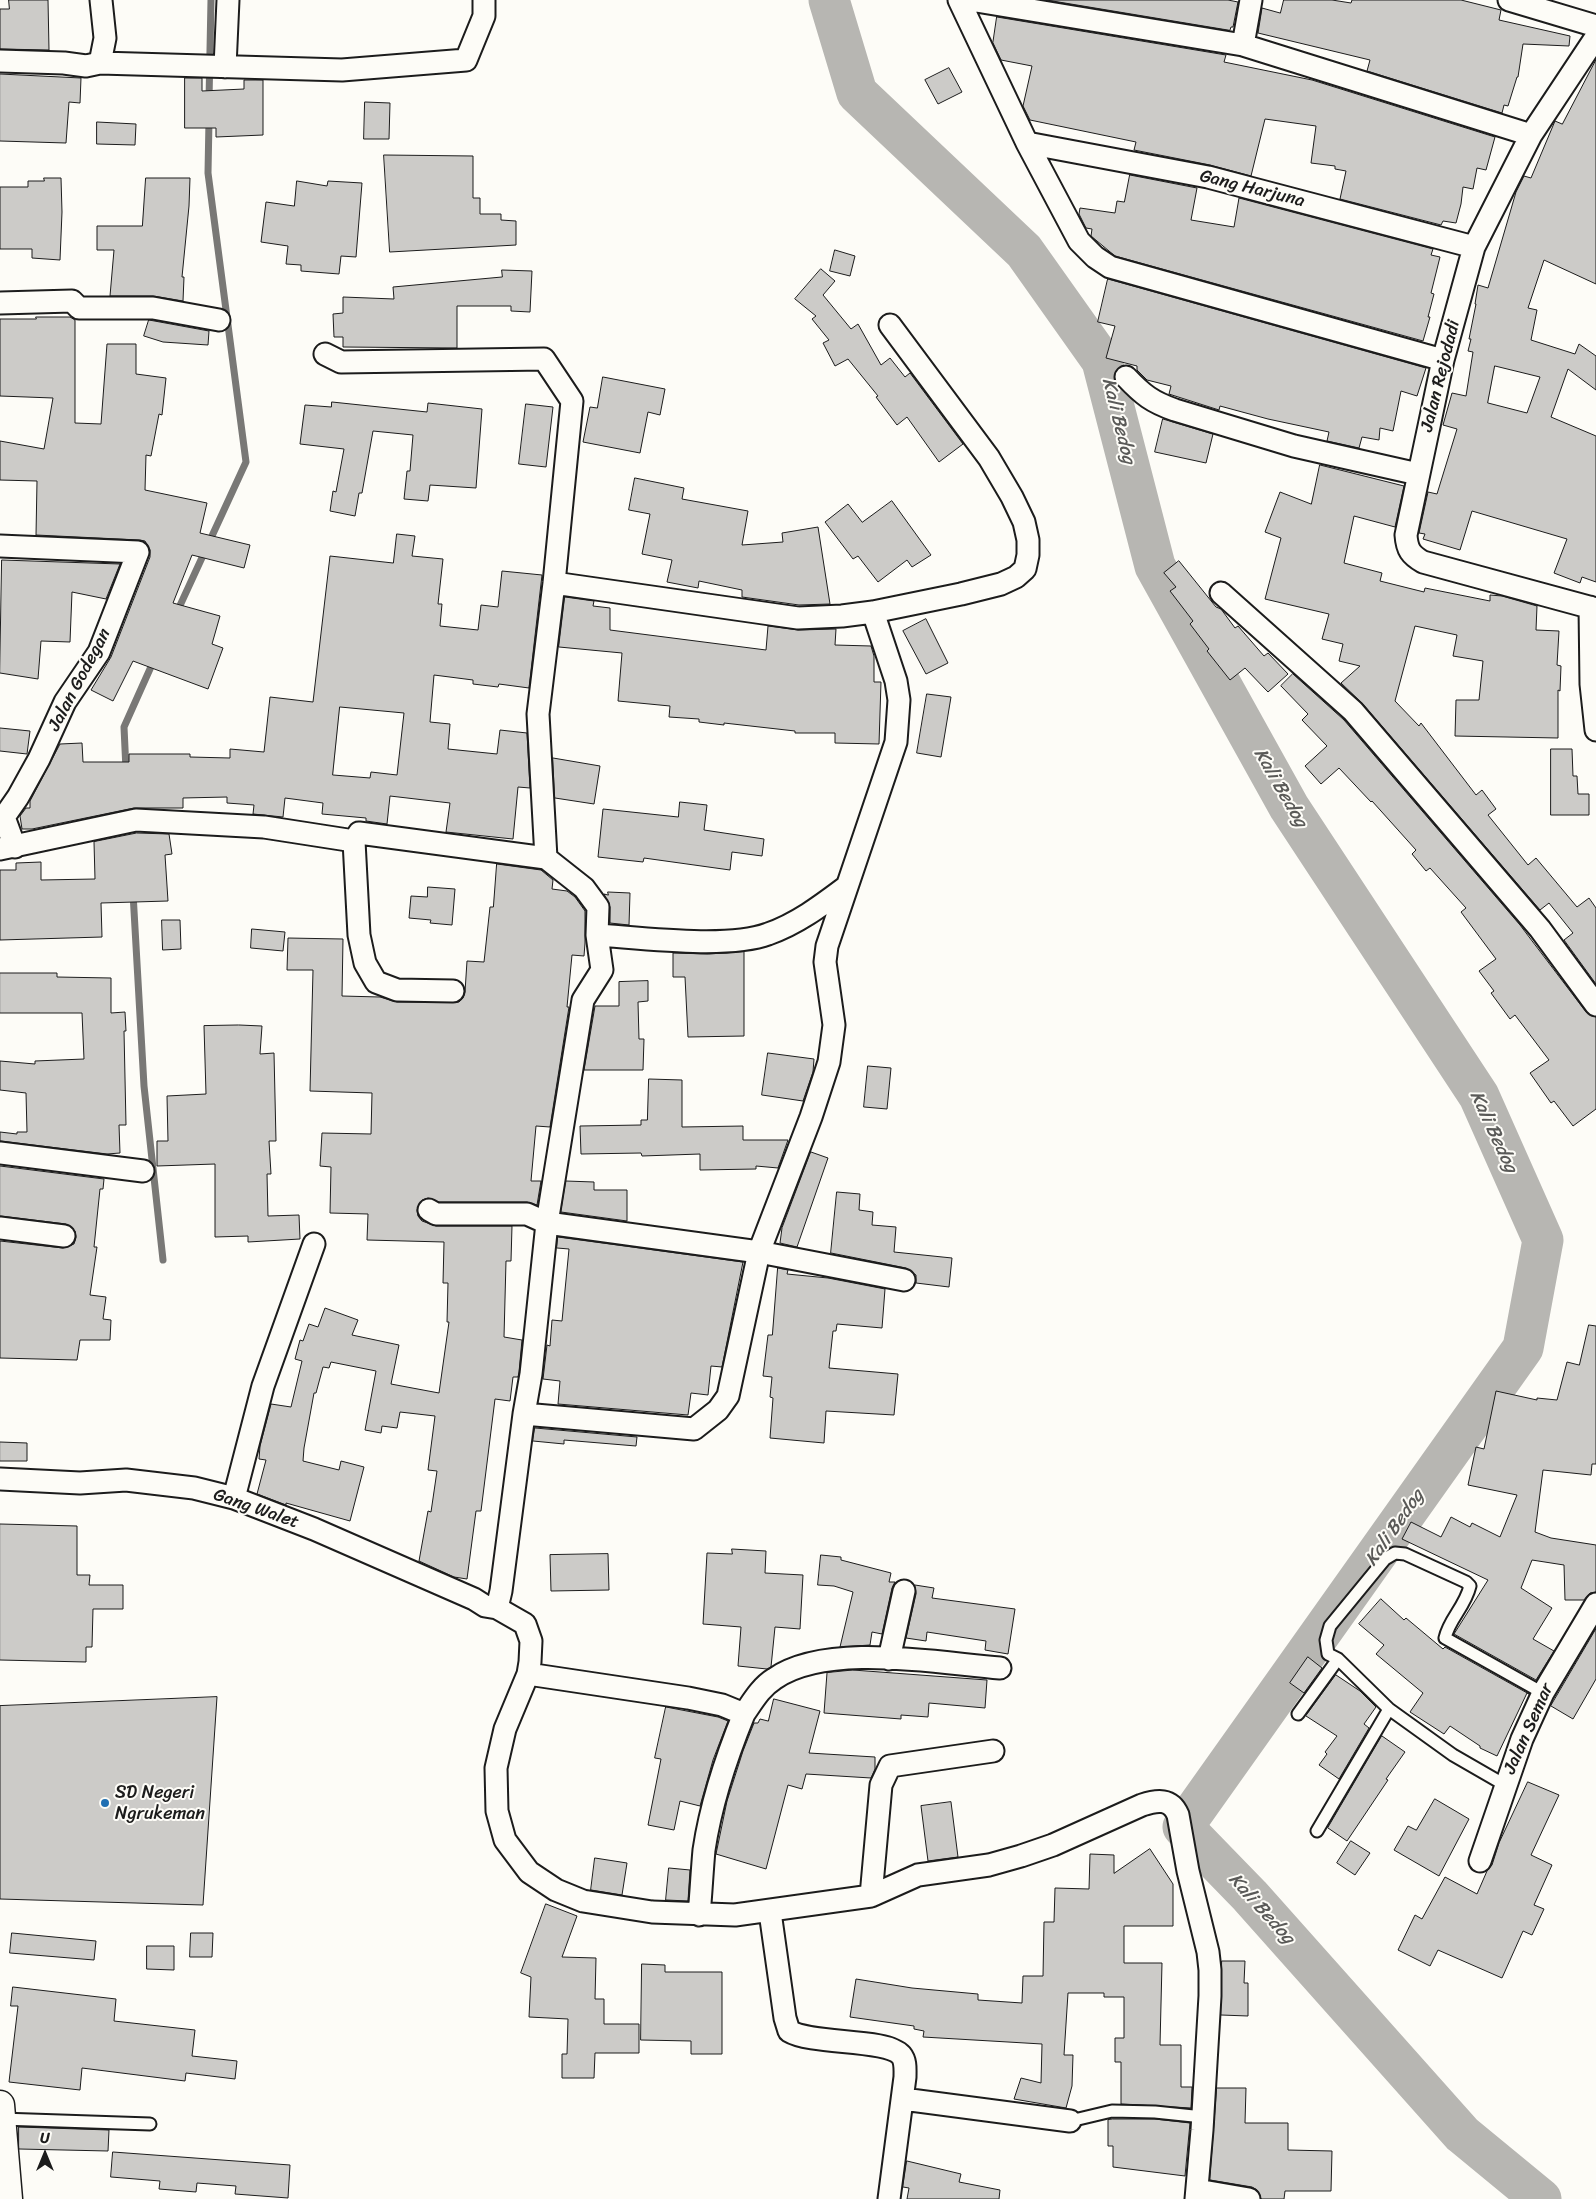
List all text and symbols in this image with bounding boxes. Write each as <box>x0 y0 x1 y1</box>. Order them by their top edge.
street label: Gang Harjuna <box>1197 166 1307 212</box>
street label: Jalan Rejodadi <box>1417 318 1465 434</box>
water label: Kali Bedog <box>1096 376 1140 466</box>
street label: Jalan Godegan <box>44 625 116 735</box>
water label: Kali Bedog <box>1248 744 1312 832</box>
water label: Kali Bedog <box>1464 1087 1522 1177</box>
street label: Gang Walet <box>210 1484 302 1534</box>
water label: Kali Bedog <box>1361 1486 1429 1570</box>
street label: Jalan Semar <box>1499 1680 1559 1778</box>
place label: SD Negeri Ngrukeman <box>115 1782 205 1825</box>
marker: SD Negeri Ngrukeman <box>99 1797 111 1809</box>
water label: Kali Bedog <box>1223 1869 1299 1949</box>
text: U <box>40 2126 50 2151</box>
north arrow <box>20 2129 70 2179</box>

